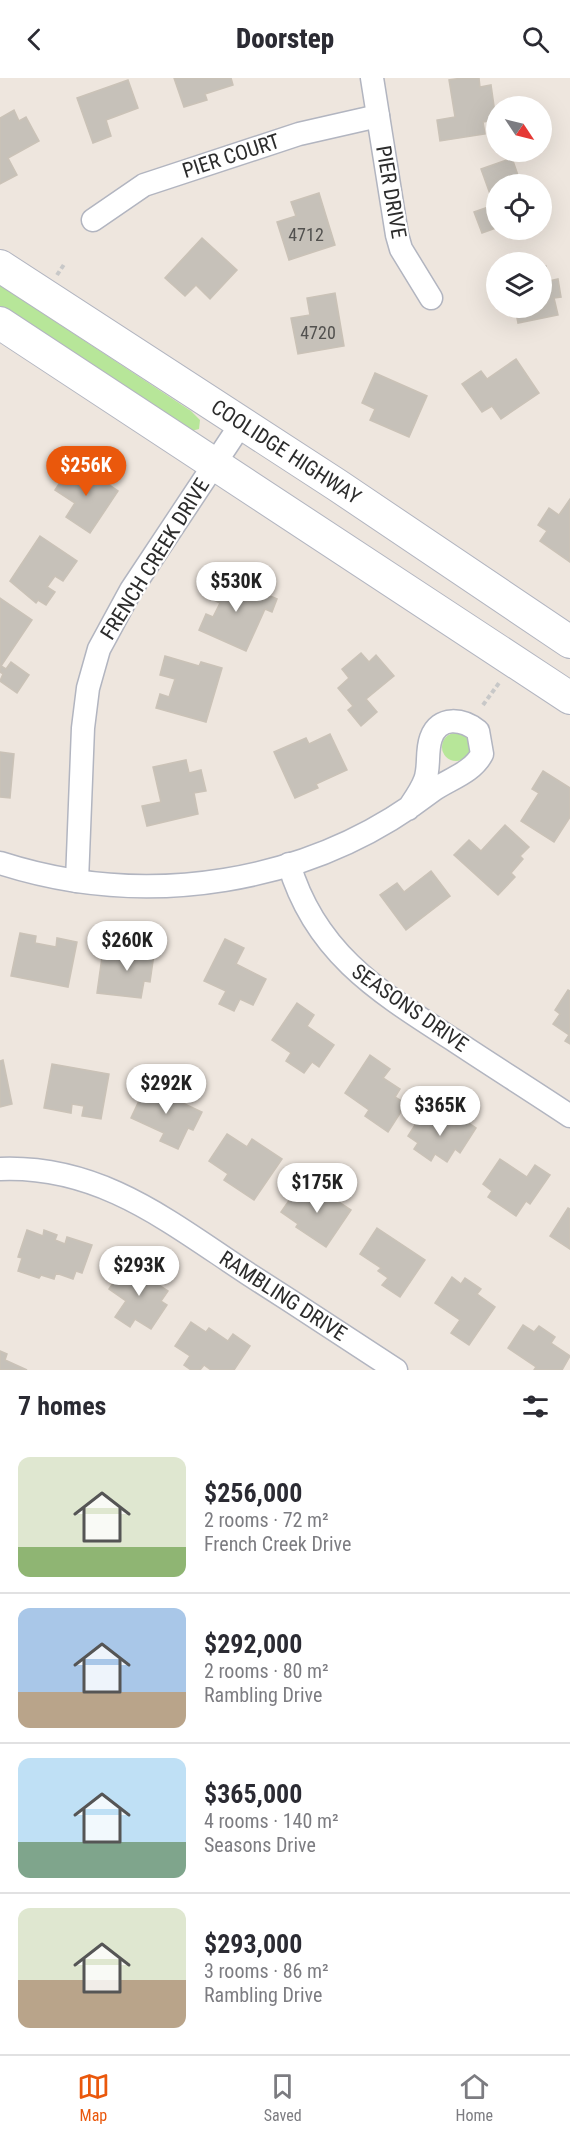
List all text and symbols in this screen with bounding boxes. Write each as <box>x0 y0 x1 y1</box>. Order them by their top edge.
icon: back <box>18 23 51 56</box>
text: Doorstep <box>236 23 334 55</box>
icon: search <box>519 23 552 56</box>
north arrow <box>486 96 552 162</box>
map controls <box>486 96 552 318</box>
street label: PIER COURT <box>179 129 283 183</box>
street label: PIER DRIVE <box>371 144 411 240</box>
button: locate <box>486 174 552 240</box>
house number: 4712 <box>288 224 324 245</box>
button: layers <box>486 252 552 318</box>
house number: 4720 <box>300 322 336 343</box>
street label: COOLIDGE HIGHWAY <box>207 395 365 509</box>
pin: $256K <box>44 446 128 497</box>
text: $256K <box>60 453 112 477</box>
street label: FRENCH CREEK DRIVE <box>96 474 214 644</box>
pin: $530K <box>194 562 278 613</box>
text: $530K <box>210 569 262 593</box>
pin: $260K <box>85 921 169 972</box>
text: $260K <box>101 928 153 952</box>
street label: SEASONS DRIVE <box>347 959 473 1057</box>
pin: $292K <box>124 1064 208 1115</box>
text: $292K <box>140 1071 192 1095</box>
pin: $365K <box>398 1086 482 1137</box>
text: $365K <box>414 1093 466 1117</box>
pin: $175K <box>275 1163 359 1214</box>
text: $175K <box>291 1170 343 1194</box>
pin: $293K <box>97 1246 181 1297</box>
street label: RAMBLING DRIVE <box>215 1246 351 1346</box>
text: $293K <box>113 1253 165 1277</box>
icon: filters <box>519 1390 552 1423</box>
text: 7 homes <box>18 1391 106 1421</box>
text: $256,000 <box>204 1478 302 1508</box>
icon: home <box>66 1481 138 1553</box>
text: 2 rooms · 72 m² <box>204 1508 329 1532</box>
text: French Creek Drive <box>204 1532 351 1556</box>
text: $292,000 <box>204 1629 302 1659</box>
icon: home <box>66 1632 138 1704</box>
text: 2 rooms · 80 m² <box>204 1659 329 1683</box>
text: Rambling Drive <box>204 1683 322 1707</box>
text: $365,000 <box>204 1779 302 1809</box>
icon: home <box>66 1782 138 1854</box>
text: 4 rooms · 140 m² <box>204 1809 339 1833</box>
text: Seasons Drive <box>204 1833 316 1857</box>
text: $293,000 <box>204 1929 302 1959</box>
icon: home <box>66 1932 138 2004</box>
text: 3 rooms · 86 m² <box>204 1959 329 1983</box>
text: Rambling Drive <box>204 1983 322 2007</box>
tab: Map <box>77 2070 110 2125</box>
tab: Saved <box>264 2070 302 2125</box>
tab: Home <box>456 2070 493 2125</box>

